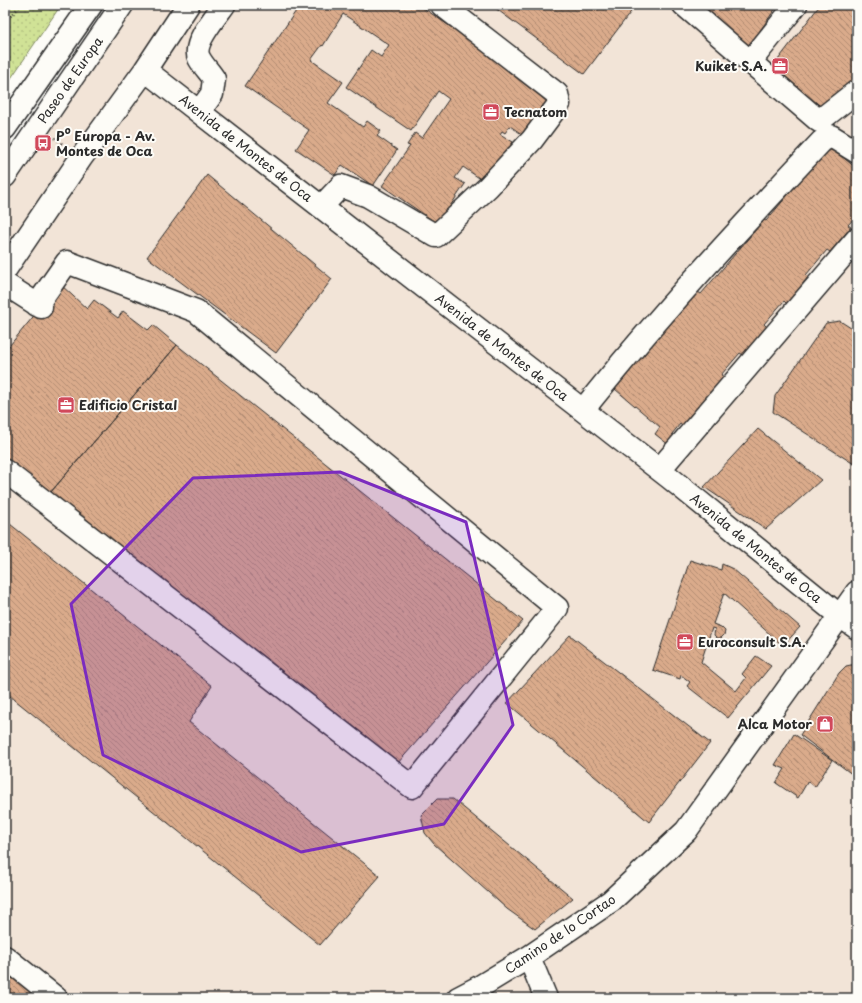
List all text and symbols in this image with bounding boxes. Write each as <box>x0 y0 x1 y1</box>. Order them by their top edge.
street label: Paseo de Europa <box>32 32 107 127</box>
place label: Kuiket S.A. <box>695 56 767 75</box>
office icon: Kuiket S.A. <box>770 56 790 76</box>
street label: Avenida de Montes de Oca <box>176 89 318 206</box>
office icon: Tecnatom <box>481 102 501 122</box>
place label: Tecnatom <box>504 102 567 121</box>
place label: Pº Europa - Av. Montes de Oca <box>56 126 155 160</box>
bus stop icon: Pº Europa - Av. Montes de Oca <box>33 133 53 153</box>
street label: Avenida de Montes de Oca <box>432 288 574 405</box>
office icon: Edificio Cristal <box>56 395 76 415</box>
place label: Edificio Cristal <box>79 395 177 414</box>
street label: Avenida de Montes de Oca <box>686 488 827 607</box>
office icon: Euroconsult S.A. <box>675 632 695 652</box>
place label: Euroconsult S.A. <box>698 632 806 651</box>
place label: Alca Motor <box>738 714 812 733</box>
shop icon: Alca Motor <box>815 714 835 734</box>
street label: Camino de lo Cortao <box>501 889 619 978</box>

